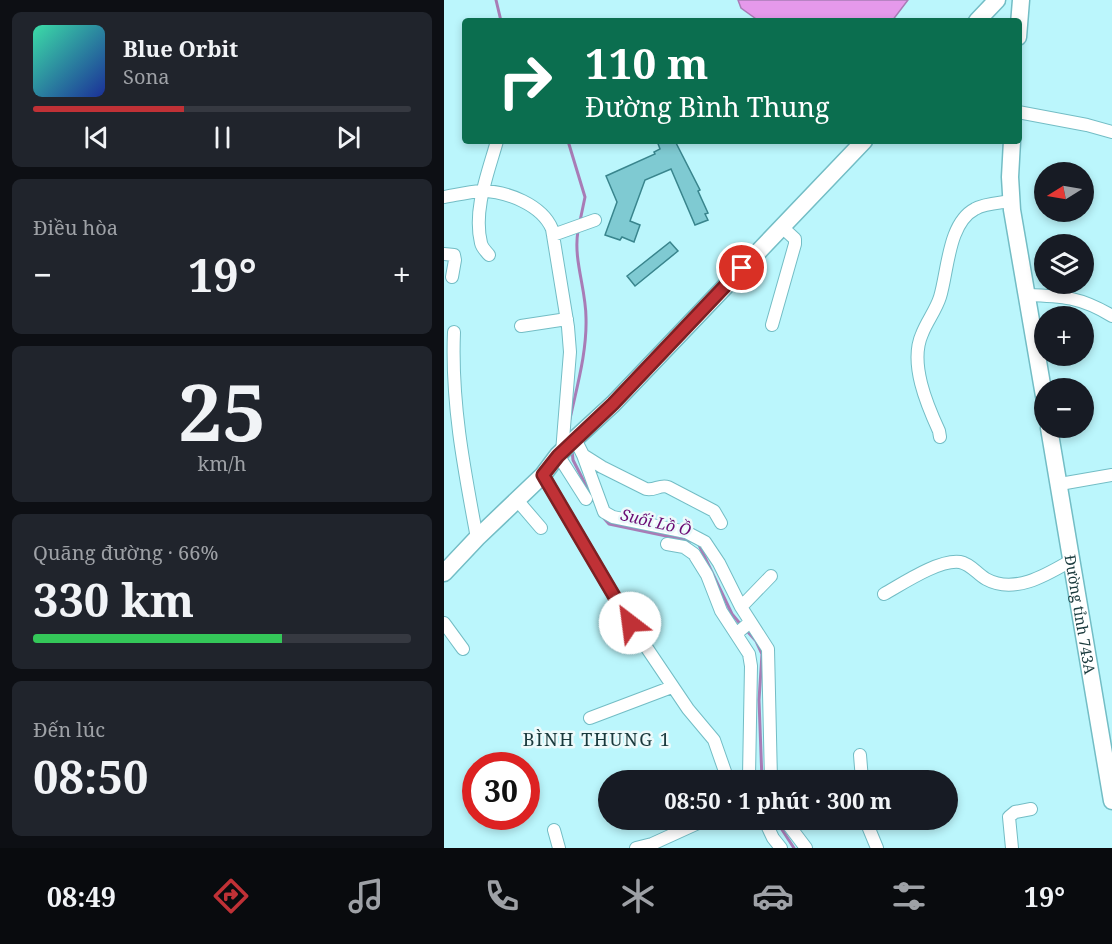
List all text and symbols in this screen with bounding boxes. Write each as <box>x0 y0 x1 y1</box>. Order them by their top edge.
text: Blue Orbit <box>123 33 238 63</box>
text: 110 m <box>585 34 709 91</box>
icon: right <box>486 42 564 120</box>
text: Sona <box>123 63 170 90</box>
text: Đường Bình Thung <box>585 88 829 125</box>
icon: previous <box>80 121 113 154</box>
icon: pause <box>206 121 239 154</box>
icon: next <box>332 121 365 154</box>
north arrow <box>1034 162 1094 222</box>
map controls <box>1034 162 1094 438</box>
text: Điều hòa <box>33 214 118 241</box>
button: layers <box>1034 234 1094 294</box>
pin <box>716 242 767 293</box>
text: 19° <box>188 244 257 305</box>
icon: arrive <box>725 251 758 284</box>
text: − <box>33 252 52 297</box>
text: + <box>393 252 411 297</box>
button: + <box>1034 306 1094 366</box>
text: 25 <box>178 358 266 464</box>
button: − <box>1034 378 1094 438</box>
text: km/h <box>197 450 247 477</box>
water label: Suối Lồ Ồ <box>619 503 694 541</box>
text: Quãng đường · 66% <box>33 539 218 566</box>
street label: Đường tỉnh 743A <box>1061 553 1100 676</box>
text: 330 km <box>33 569 194 630</box>
position arrow <box>598 591 662 655</box>
text: Đến lúc <box>33 716 105 743</box>
district label: BÌNH THUNG 1 <box>523 727 671 751</box>
text: 08:50 <box>33 746 148 807</box>
speed limit sign: 30 <box>462 752 540 830</box>
text: 08:50 · 1 phút · 300 m <box>664 785 892 815</box>
icon: directions <box>210 875 252 917</box>
icon: music <box>345 875 387 917</box>
icon: phone <box>481 875 523 917</box>
icon: climate <box>617 875 659 917</box>
icon: car <box>752 875 794 917</box>
icon: filters <box>888 875 930 917</box>
text: 08:49 <box>47 878 116 915</box>
text: 19° <box>1024 878 1065 915</box>

